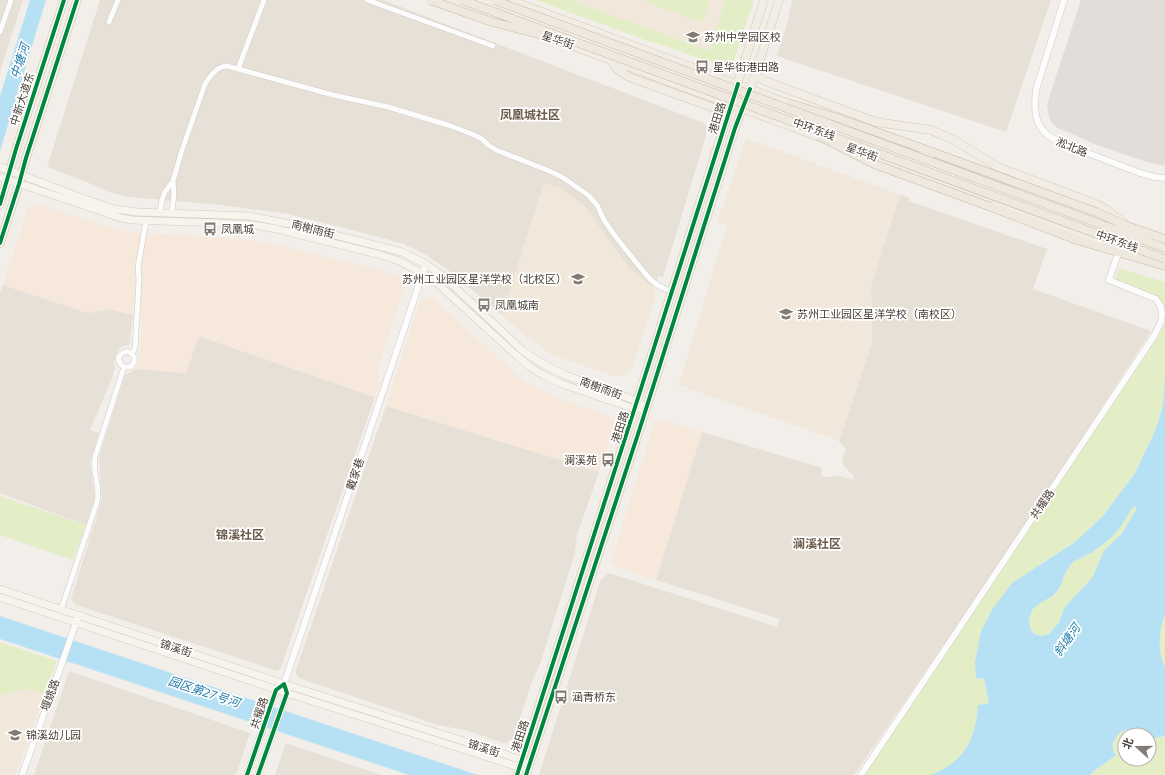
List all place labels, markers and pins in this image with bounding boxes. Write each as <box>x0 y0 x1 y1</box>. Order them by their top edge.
school or university icon: 苏州中学园区校 <box>685 29 701 45</box>
place label: 苏州中学园区校 <box>704 30 781 44</box>
bus stop icon: 星华街港田路 <box>694 59 710 75</box>
place label: 星华街港田路 <box>713 60 779 74</box>
bus stop icon: 凤凰城 <box>202 221 218 237</box>
place label: 凤凰城 <box>221 222 254 236</box>
school or university icon: 苏州工业园区星洋学校（北校区） <box>570 271 586 287</box>
place label: 苏州工业园区星洋学校（北校区） <box>402 272 567 286</box>
bus stop icon: 凤凰城南 <box>476 297 492 313</box>
place label: 凤凰城南 <box>495 298 539 312</box>
school or university icon: 苏州工业园区星洋学校（南校区） <box>778 306 794 322</box>
place label: 苏州工业园区星洋学校（南校区） <box>797 307 962 321</box>
bus stop icon: 澜溪苑 <box>600 452 616 468</box>
place label: 澜溪苑 <box>564 453 597 467</box>
bus stop icon: 涵青桥东 <box>553 689 569 705</box>
place label: 涵青桥东 <box>572 690 616 704</box>
school or university icon: 锦溪幼儿园 <box>7 727 23 743</box>
place label: 锦溪幼儿园 <box>26 728 81 742</box>

